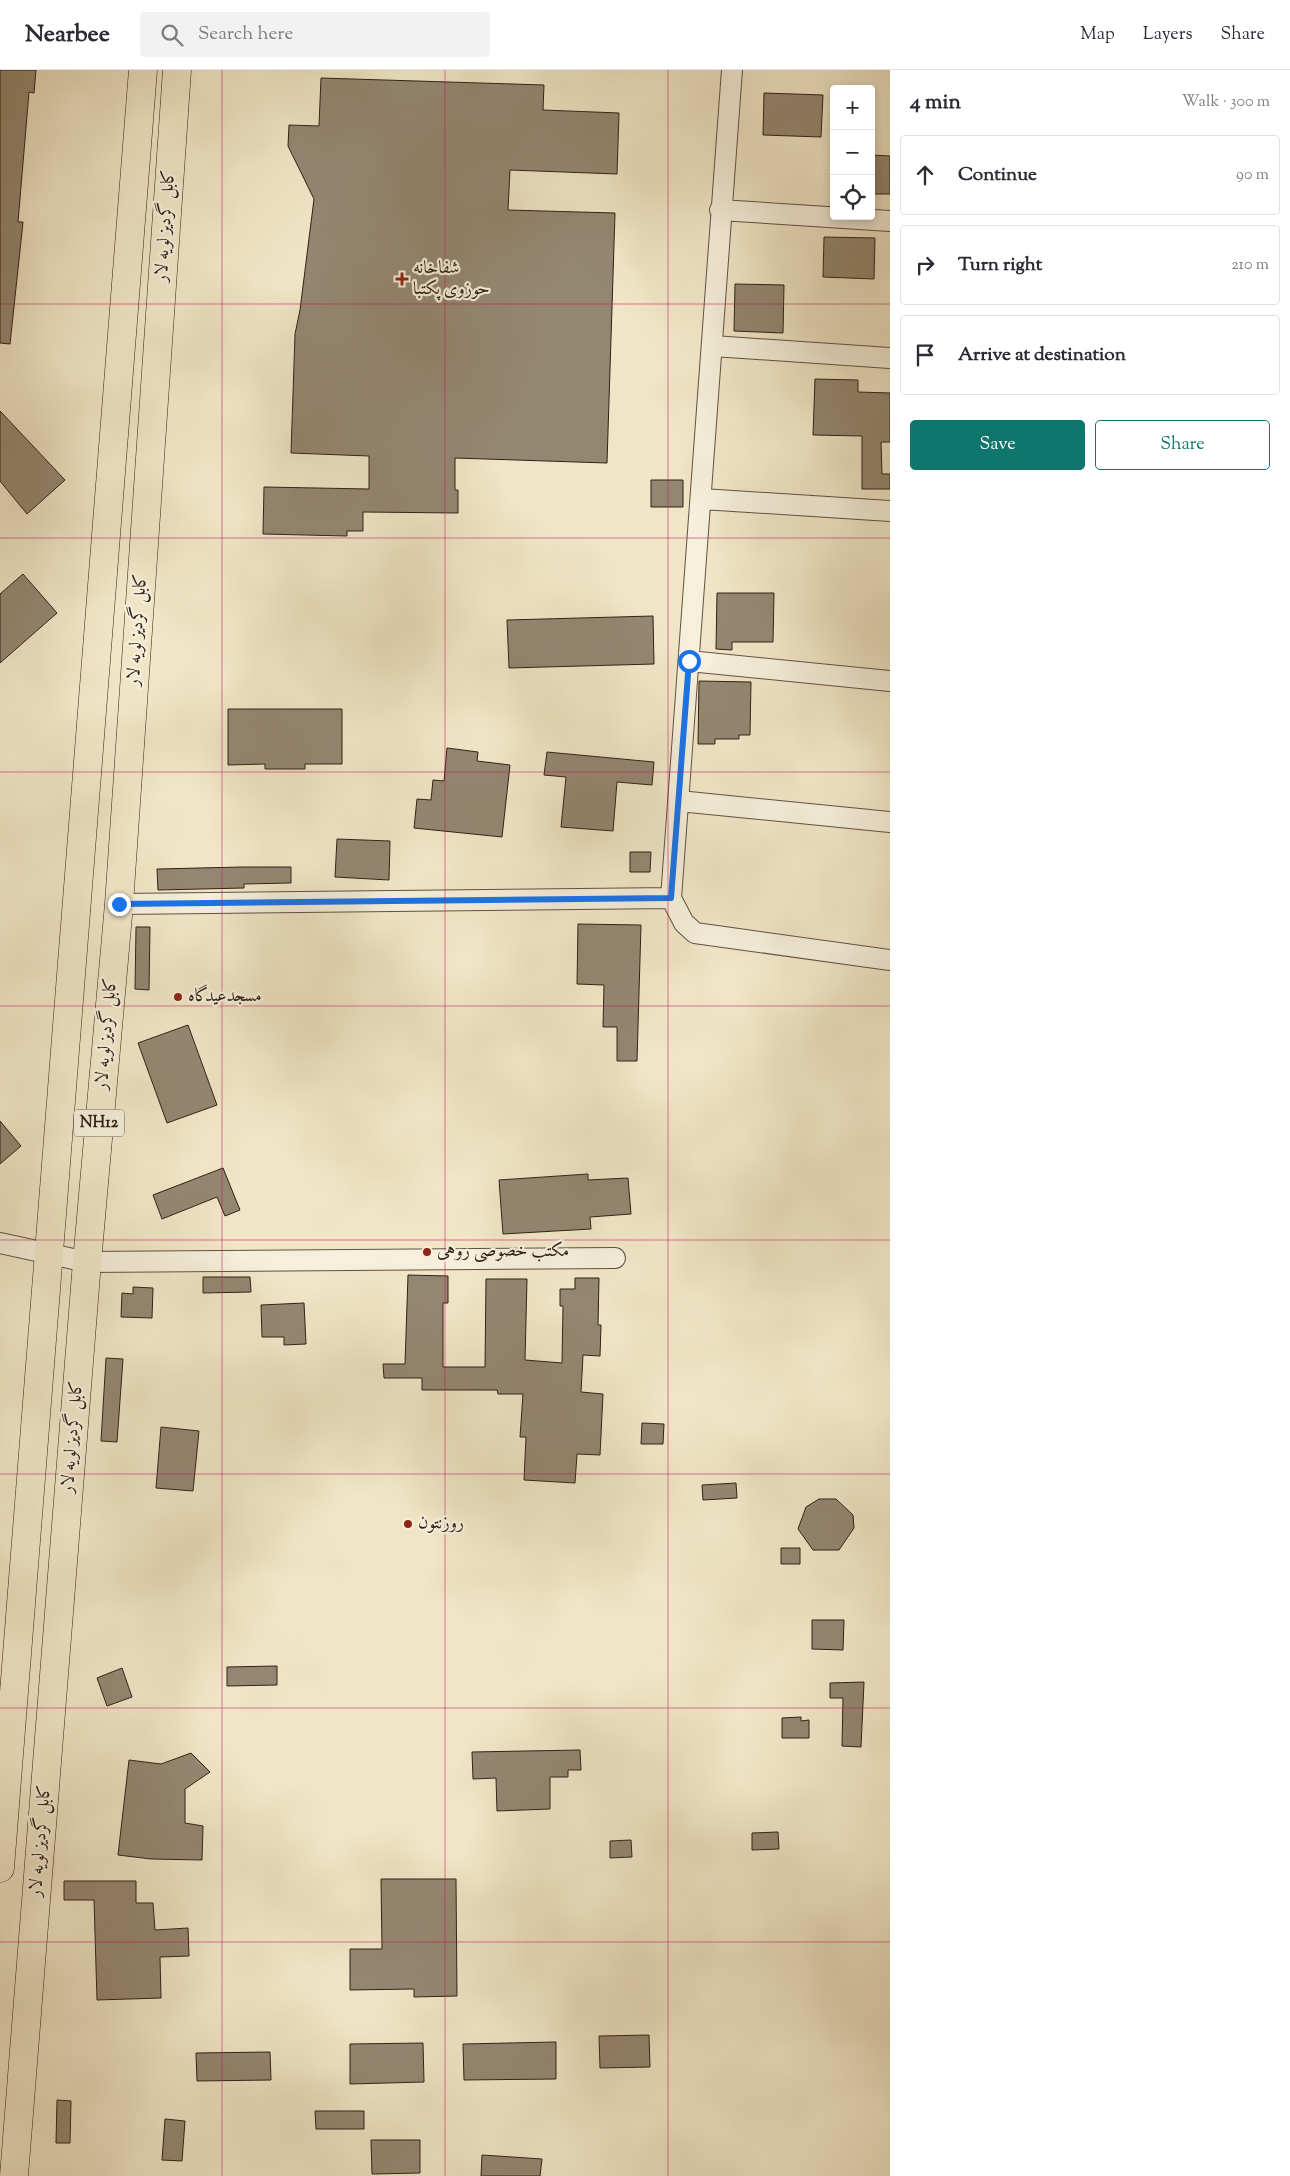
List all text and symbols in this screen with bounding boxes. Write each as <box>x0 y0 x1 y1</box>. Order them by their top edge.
search box <box>140 12 490 57</box>
text: Nearbee <box>25 18 110 52</box>
icon: search <box>158 21 186 49</box>
text: Search here <box>198 21 293 48</box>
text: Map <box>1080 22 1115 48</box>
text: Layers <box>1143 22 1193 48</box>
text: Share <box>1221 22 1265 48</box>
map controls <box>830 85 875 220</box>
button: + <box>830 85 875 130</box>
text: 4 min <box>910 88 961 118</box>
text: Walk · 300 m <box>1182 91 1270 114</box>
button: − <box>830 130 875 175</box>
icon: ahead <box>911 161 939 189</box>
text: Continue <box>958 162 1037 189</box>
text: 90 m <box>1236 164 1269 187</box>
street label: کابل گردیز لویه لار <box>148 169 183 285</box>
button: locate <box>830 175 875 220</box>
icon: right <box>911 251 939 279</box>
text: Turn right <box>958 252 1042 279</box>
text: 210 m <box>1231 254 1269 277</box>
place label: شفاخانه حوزوی پکتبا <box>413 256 490 303</box>
marker: شفاخانه حوزوی پکتبا <box>395 272 409 286</box>
icon: arrive <box>911 341 939 369</box>
text: Arrive at destination <box>958 342 1126 369</box>
button: Save <box>910 420 1085 470</box>
button: Share <box>1095 420 1270 470</box>
street label: کابل گردیز لویه لار <box>120 573 155 689</box>
route start <box>678 650 701 673</box>
route end <box>108 893 131 916</box>
street label: کابل گردیز لویه لار <box>88 977 125 1093</box>
place label: مسجدعیدگاه <box>188 984 262 1010</box>
marker: مسجدعیدگاه <box>172 991 184 1003</box>
road number: NH12 <box>74 1110 124 1136</box>
place label: مکتب خصوصی روهی <box>437 1239 569 1265</box>
marker: مکتب خصوصی روهی <box>421 1246 433 1258</box>
street label: کابل گردیز لویه لار <box>54 1380 91 1496</box>
place label: روزنتون <box>418 1511 464 1537</box>
marker: روزنتون <box>402 1518 414 1530</box>
street label: کابل گردیز لویه لار <box>22 1784 59 1900</box>

